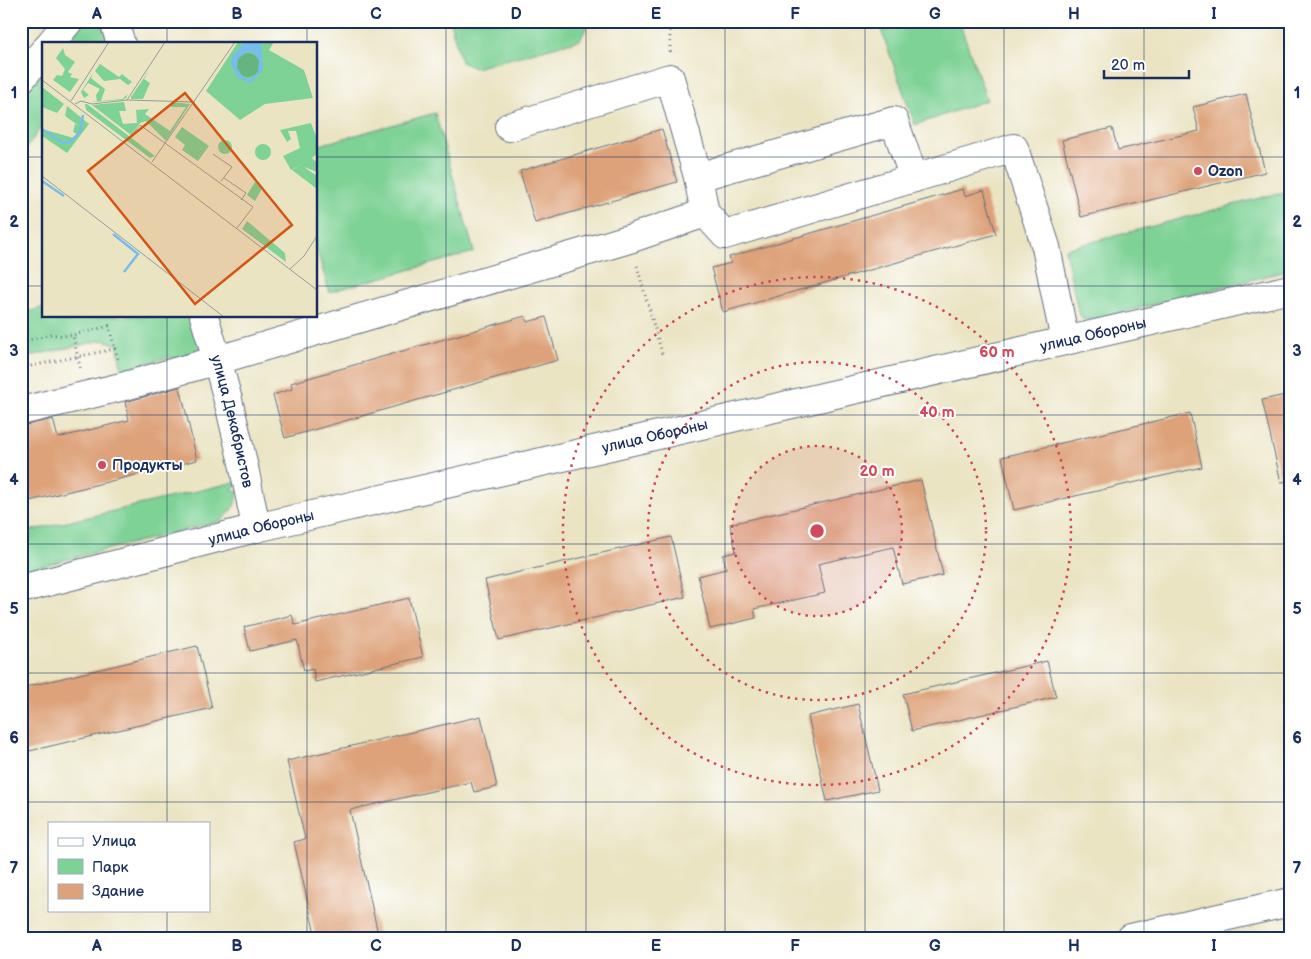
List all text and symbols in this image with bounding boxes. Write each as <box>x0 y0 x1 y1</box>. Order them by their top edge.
text: A <box>91 5 102 24</box>
text: B <box>231 5 243 24</box>
text: C <box>370 5 382 24</box>
text: D <box>510 5 522 24</box>
text: E <box>651 5 661 24</box>
text: F <box>790 5 800 24</box>
text: G <box>929 5 941 24</box>
text: H <box>1068 5 1080 24</box>
text: I <box>1211 5 1217 24</box>
inset map <box>42 42 318 318</box>
scale bar <box>1104 48 1188 80</box>
text: 20 m <box>1111 56 1145 75</box>
text: 1 <box>11 84 17 103</box>
text: 1 <box>1294 84 1300 103</box>
place label: Ozon <box>1208 162 1243 181</box>
marker: Ozon <box>1192 165 1204 177</box>
text: 2 <box>9 213 19 232</box>
text: 2 <box>1292 213 1302 232</box>
street label: улица Обороны <box>1038 314 1148 356</box>
text: 3 <box>9 342 19 361</box>
text: 3 <box>1292 342 1302 361</box>
text: 60 m <box>979 343 1015 362</box>
street label: улица Декабристов <box>206 353 257 489</box>
text: 40 m <box>919 403 955 422</box>
street label: улица Обороны <box>600 415 710 458</box>
place label: Продукты <box>112 456 183 475</box>
marker: Продукты <box>96 459 108 471</box>
text: 20 m <box>860 462 895 481</box>
text: 4 <box>9 471 19 490</box>
text: 4 <box>1292 471 1302 490</box>
street label: улица Обороны <box>206 506 316 550</box>
centre of rings <box>808 522 826 540</box>
text: 5 <box>9 600 19 619</box>
text: 5 <box>1292 600 1302 619</box>
text: 6 <box>9 729 19 748</box>
text: 6 <box>1292 729 1302 748</box>
legend <box>48 822 210 912</box>
text: Улица <box>92 832 137 851</box>
text: Парк <box>92 858 129 877</box>
text: 7 <box>10 859 19 878</box>
text: 7 <box>1293 859 1302 878</box>
text: Здание <box>92 882 144 901</box>
text: A <box>91 937 102 956</box>
text: B <box>231 937 243 956</box>
text: C <box>370 937 382 956</box>
text: D <box>510 937 522 956</box>
text: E <box>651 937 661 956</box>
text: F <box>790 937 800 956</box>
text: G <box>929 937 941 956</box>
text: H <box>1068 937 1080 956</box>
text: I <box>1211 937 1217 956</box>

